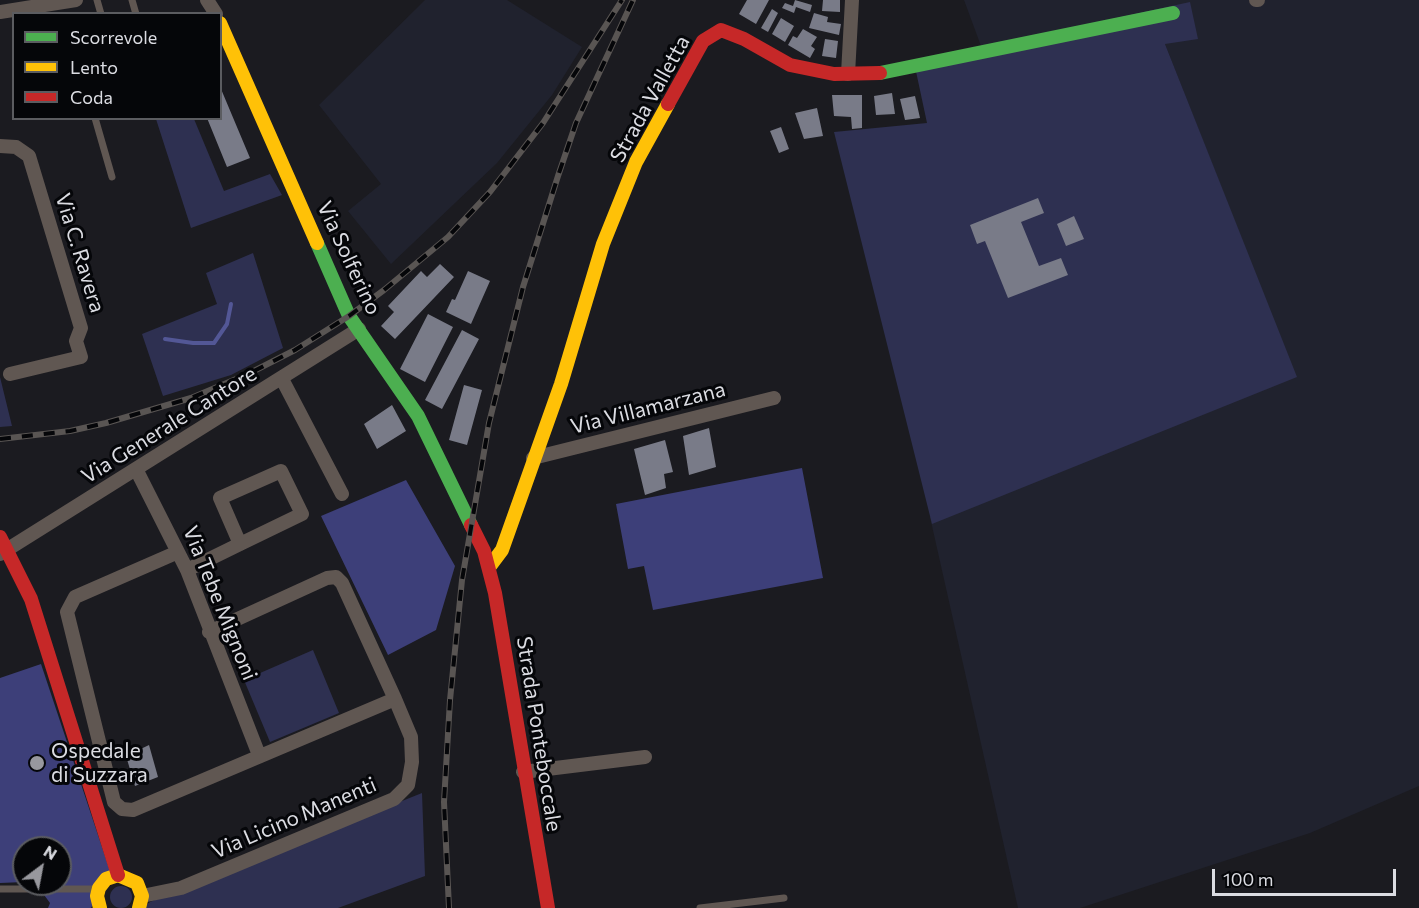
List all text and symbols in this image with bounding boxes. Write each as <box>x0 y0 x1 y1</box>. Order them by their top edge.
legend <box>12 12 222 120</box>
text: Scorrevole <box>70 26 157 48</box>
street label: Strada Valletta <box>605 31 695 167</box>
text: Lento <box>70 56 118 78</box>
text: Coda <box>70 86 113 108</box>
street label: Via C. Ravera <box>50 190 110 316</box>
street label: Via Solferino <box>312 197 386 319</box>
street label: Via Generale Cantore <box>77 361 261 489</box>
street label: Via Villamarzana <box>568 377 728 439</box>
street label: Via Tebe Mignoni <box>178 522 262 684</box>
street label: Strada Ponteboccale <box>511 635 567 833</box>
place label: Ospedale di Suzzara <box>51 738 148 788</box>
marker: Ospedale di Suzzara <box>28 754 46 772</box>
street label: Via Licino Manenti <box>208 772 380 864</box>
north arrow <box>12 836 72 896</box>
text: N <box>41 841 61 863</box>
scale bar <box>1215 857 1400 895</box>
text: 100 m <box>1223 868 1273 890</box>

